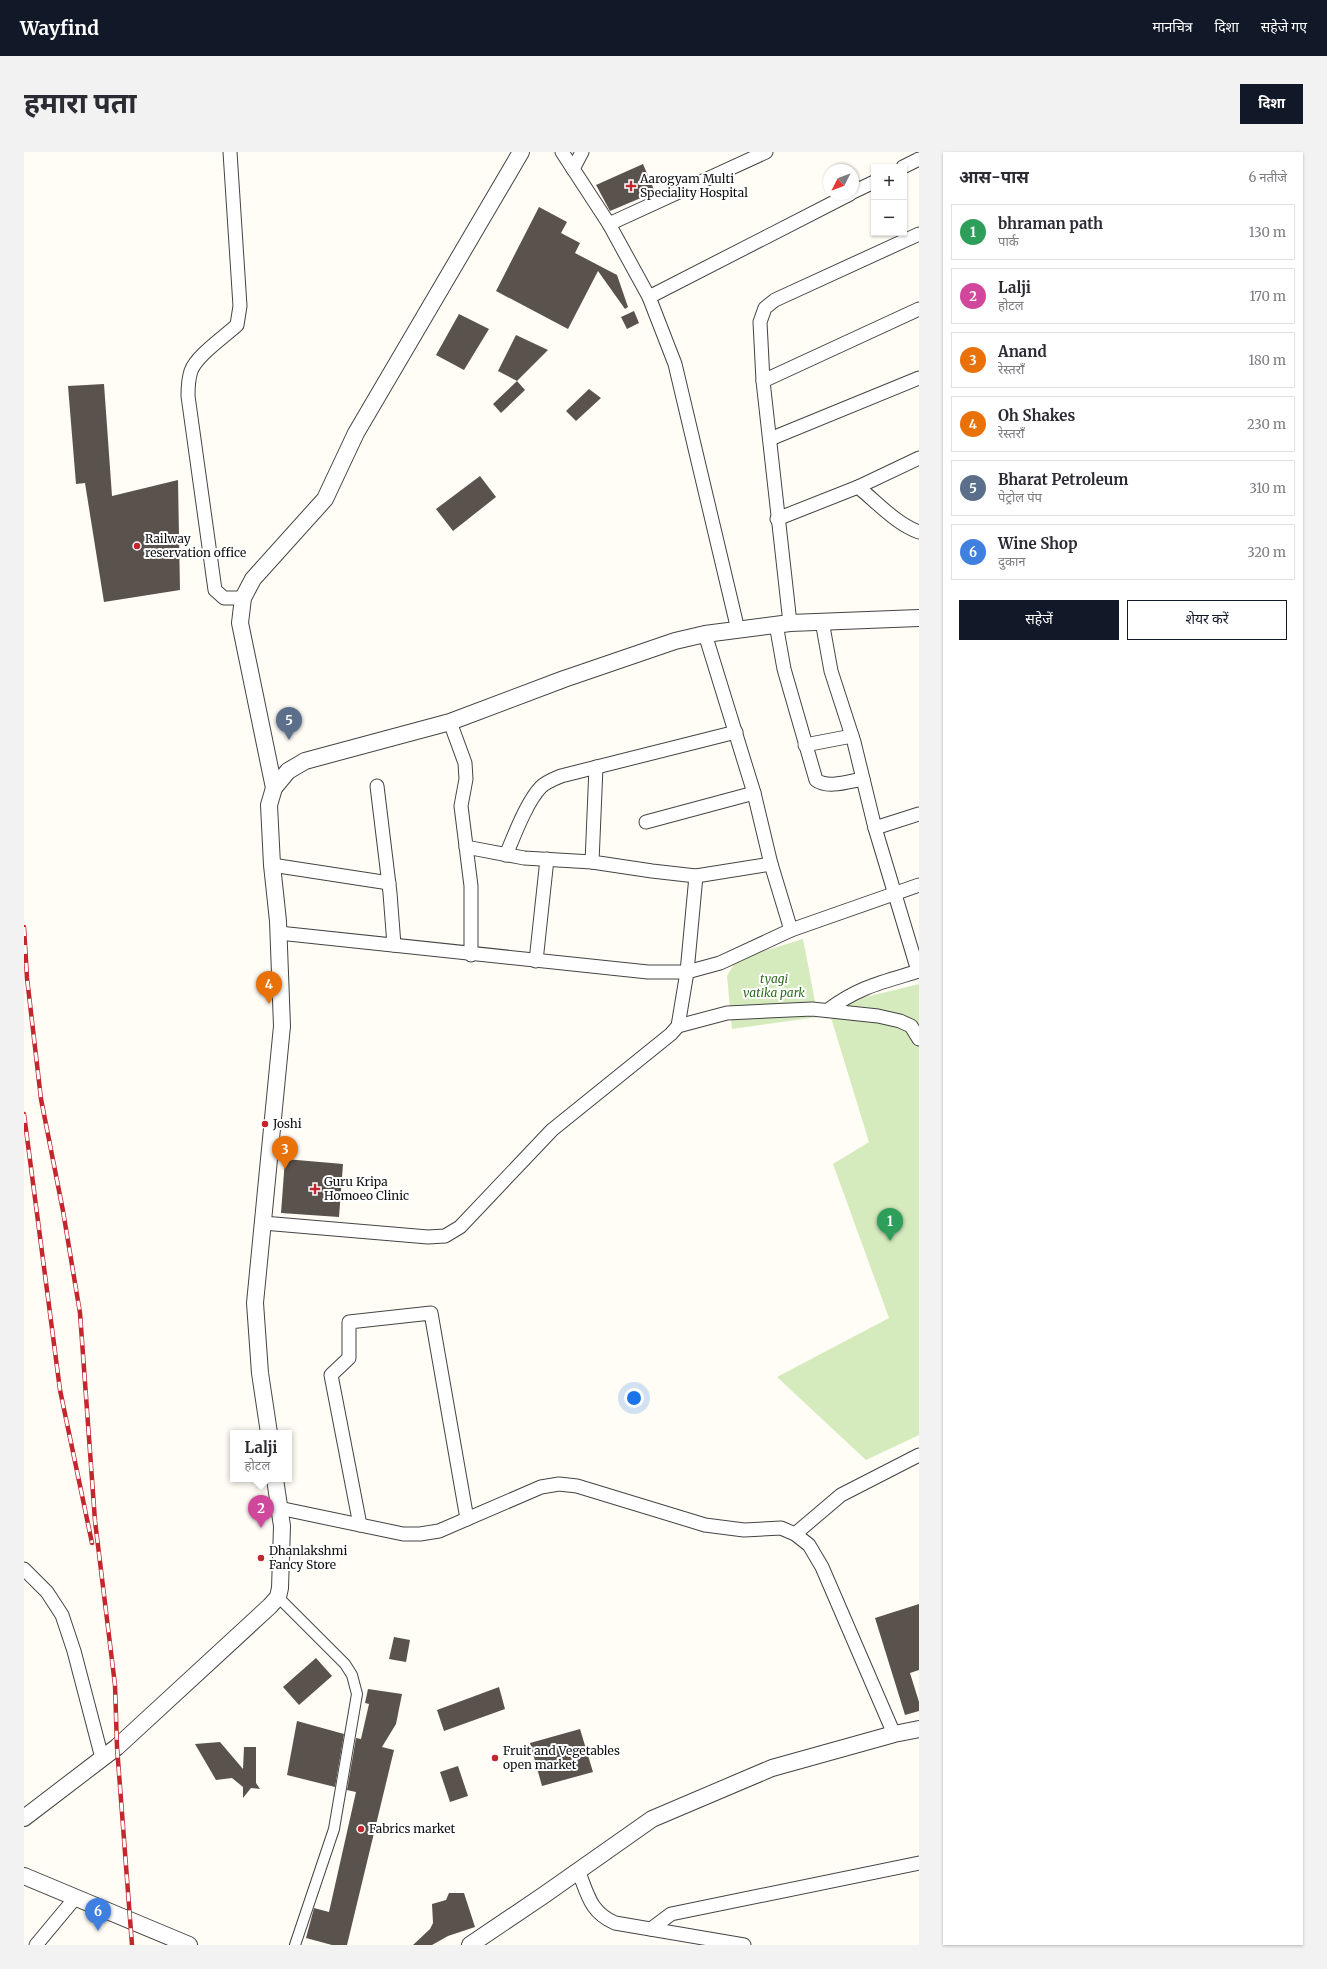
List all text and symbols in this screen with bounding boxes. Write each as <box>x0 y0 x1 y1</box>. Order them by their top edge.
text: Wayfind <box>20 16 99 40</box>
text: मानचित्र <box>1153 18 1193 36</box>
text: दिशा <box>1215 18 1239 36</box>
text: सहेजे गए <box>1261 18 1307 36</box>
button: दिशा <box>1240 84 1303 124</box>
text: हमारा पता <box>24 85 136 121</box>
north arrow <box>823 164 859 200</box>
map controls <box>871 164 907 236</box>
button: + <box>871 164 907 200</box>
text: आस-पास <box>959 166 1029 188</box>
text: 6 नतीजे <box>1248 169 1287 186</box>
place label: Aarogyam Multi Speciality Hospital <box>639 171 748 200</box>
marker: Aarogyam Multi Speciality Hospital <box>625 180 637 192</box>
button: − <box>871 200 907 236</box>
text: bhraman path <box>998 214 1103 233</box>
text: 1 <box>970 224 976 241</box>
text: 130 m <box>1249 224 1286 241</box>
text: पार्क <box>998 233 1019 250</box>
text: Lalji <box>998 278 1031 297</box>
text: 2 <box>969 288 977 305</box>
text: 170 m <box>1249 288 1286 305</box>
text: होटल <box>998 297 1024 314</box>
text: Anand <box>998 342 1047 361</box>
text: 3 <box>969 352 977 369</box>
text: 180 m <box>1248 352 1286 369</box>
text: रेस्तराँ <box>998 361 1024 378</box>
text: Oh Shakes <box>998 406 1075 425</box>
text: 4 <box>969 416 977 433</box>
text: 230 m <box>1247 416 1286 433</box>
text: रेस्तराँ <box>998 425 1024 442</box>
text: Bharat Petroleum <box>998 470 1128 489</box>
text: 5 <box>969 480 977 497</box>
text: 310 m <box>1249 480 1286 497</box>
text: पेट्रोल पंप <box>998 489 1042 506</box>
place label: Railway reservation office <box>145 531 246 560</box>
text: Wine Shop <box>998 534 1078 553</box>
marker: Railway reservation office <box>132 541 142 551</box>
text: 6 <box>969 544 977 561</box>
text: 320 m <box>1247 544 1286 561</box>
text: दुकान <box>998 553 1025 570</box>
button: सहेजें <box>959 600 1119 640</box>
button: शेयर करें <box>1127 600 1287 640</box>
pin: 5 <box>276 707 302 740</box>
pin: 4 <box>256 971 282 1004</box>
park label: tyagi vatika park <box>743 971 805 1000</box>
place label: Joshi <box>272 1116 302 1131</box>
marker: Joshi <box>260 1119 270 1129</box>
pin: 3 <box>272 1136 298 1169</box>
place label: Guru Kripa Homoeo Clinic <box>324 1174 409 1203</box>
marker: Guru Kripa Homoeo Clinic <box>309 1183 321 1195</box>
pin: 1 <box>877 1208 903 1241</box>
your location <box>624 1388 644 1408</box>
popup <box>230 1430 292 1482</box>
text: Lalji <box>245 1438 277 1457</box>
text: होटल <box>245 1457 270 1474</box>
pin: 2 <box>248 1495 274 1528</box>
place label: Dhanlakshmi Fancy Store <box>269 1543 347 1572</box>
marker: Dhanlakshmi Fancy Store <box>256 1553 266 1563</box>
place label: Fruit and Vegetables open market <box>503 1743 620 1772</box>
marker: Fruit and Vegetables open market <box>490 1753 500 1763</box>
place label: Fabrics market <box>369 1821 455 1836</box>
marker: Fabrics market <box>356 1824 366 1834</box>
pin: 6 <box>85 1898 111 1931</box>

